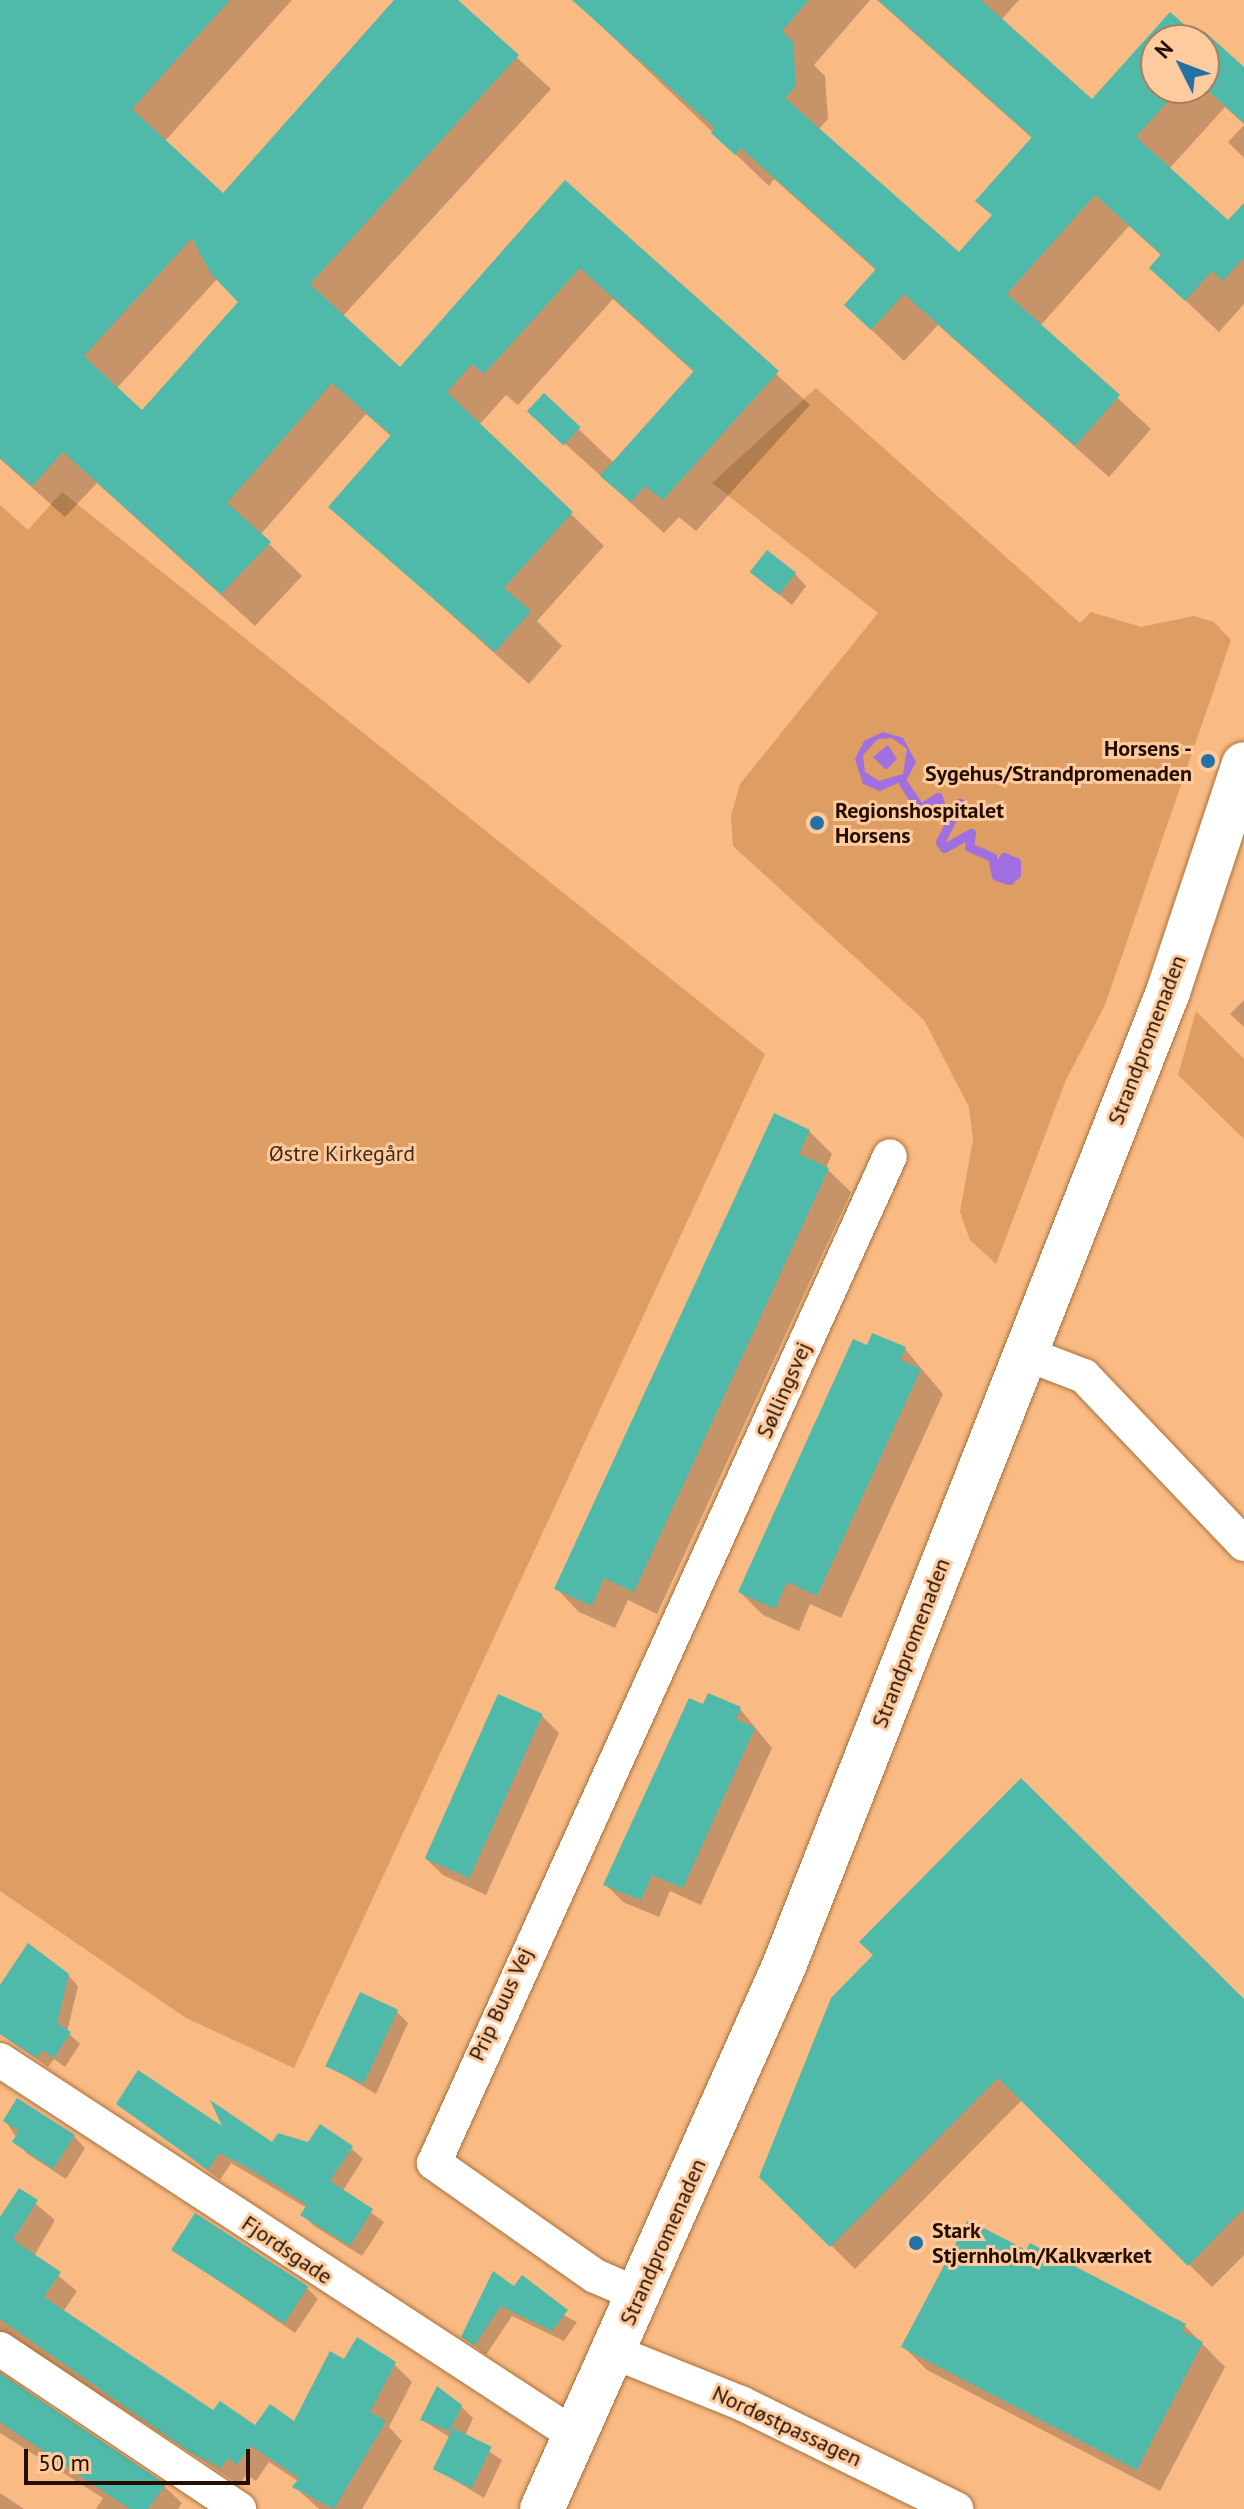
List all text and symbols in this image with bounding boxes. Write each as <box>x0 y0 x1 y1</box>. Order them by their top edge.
north arrow <box>1140 24 1220 104</box>
text: N <box>1148 35 1179 64</box>
place label: Horsens - Sygehus/Strandpromenaden <box>925 735 1192 786</box>
marker: Horsens - Sygehus/Strandpromenaden <box>1199 752 1217 770</box>
place label: Regionshospitalet Horsens <box>835 797 1004 848</box>
marker: Regionshospitalet Horsens <box>806 812 828 834</box>
street label: Strandpromenaden <box>1102 951 1192 1129</box>
park label: Østre Kirkegård <box>269 1141 415 1167</box>
street label: Søllingsvej <box>751 1338 817 1442</box>
street label: Strandpromenaden <box>866 1554 956 1732</box>
street label: Prip Buus Vej <box>463 1943 539 2065</box>
street label: Strandpromenaden <box>614 2155 712 2329</box>
street label: Fjordsgade <box>237 2210 337 2290</box>
place label: Stark Stjernholm/Kalkværket <box>932 2217 1152 2268</box>
marker: Stark Stjernholm/Kalkværket <box>907 2234 925 2252</box>
street label: Nordøstpassagen <box>708 2380 866 2472</box>
scale bar <box>28 2433 254 2483</box>
text: 50 m <box>38 2447 90 2478</box>

